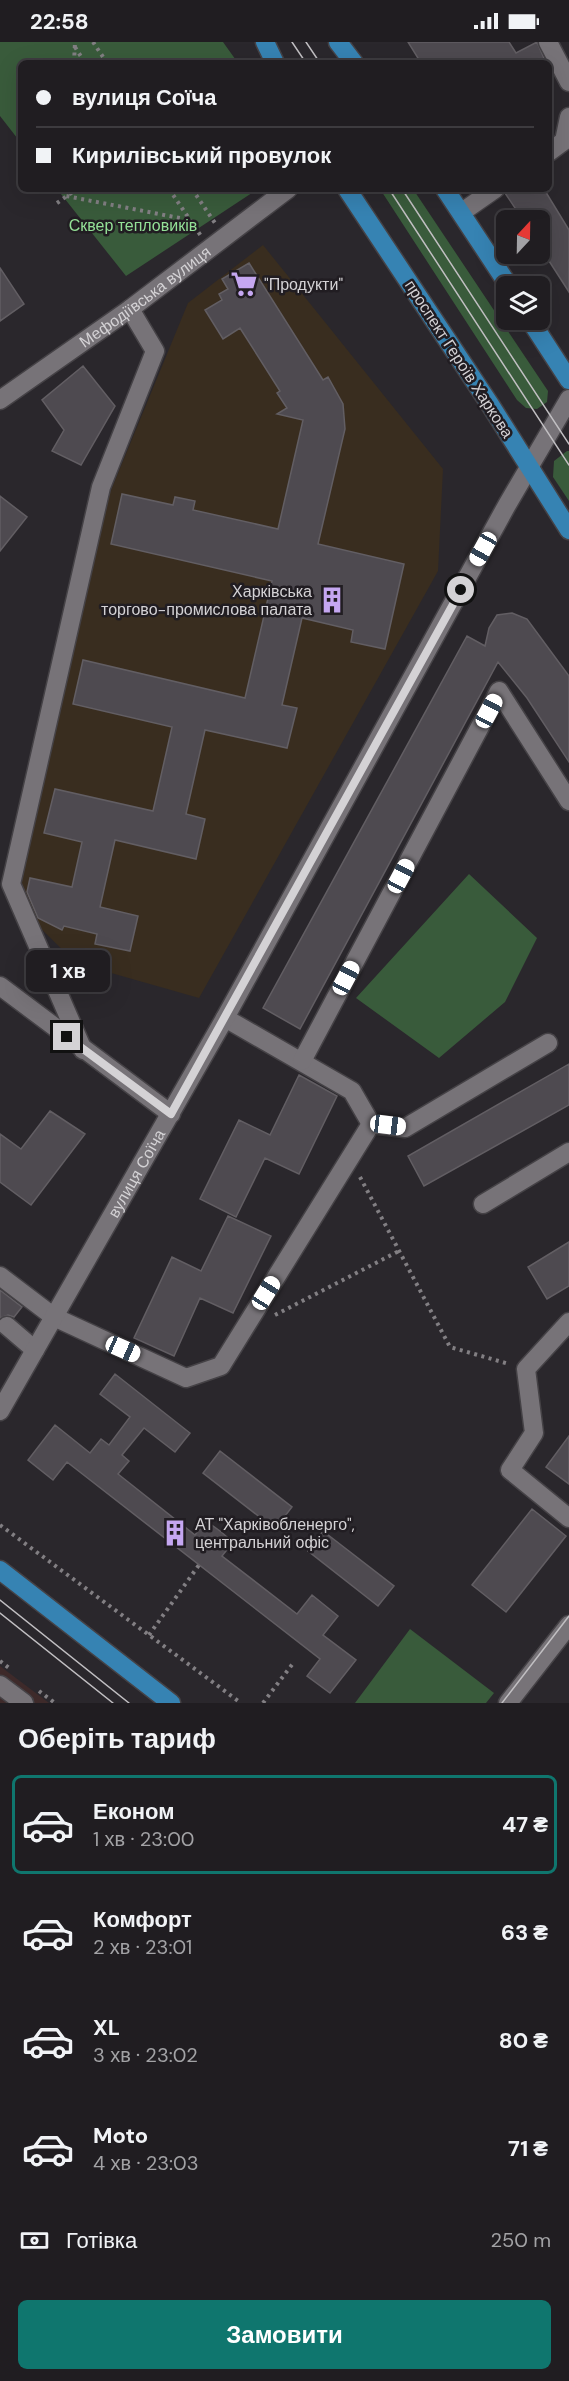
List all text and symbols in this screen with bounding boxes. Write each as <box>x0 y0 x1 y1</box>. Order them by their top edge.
text: 22:58 <box>30 7 89 36</box>
text: вулиця Соїча <box>72 83 216 112</box>
text: Кирилівський провулок <box>72 141 331 170</box>
north arrow <box>496 210 550 264</box>
map controls <box>496 210 550 330</box>
park label: Сквер тепловиків <box>69 215 197 236</box>
street label: Мефодіївська вулиця <box>75 241 215 352</box>
supermarket icon: "Продукти" <box>229 269 259 299</box>
place label: "Продукти" <box>264 274 343 295</box>
street label: проспект Героїв Харкова <box>400 276 518 442</box>
button: layers <box>496 276 550 330</box>
car <box>466 529 500 569</box>
route start <box>447 576 474 603</box>
place label: Харківська торгово-промислова палата <box>101 581 312 620</box>
building icon: Харківська торгово-промислова палата <box>317 585 347 615</box>
car <box>473 691 505 731</box>
car <box>385 856 417 896</box>
callout: 1 хв <box>25 950 109 992</box>
text: 1 хв <box>50 958 86 984</box>
car <box>330 958 362 998</box>
route end <box>53 1023 80 1050</box>
car <box>369 1114 407 1136</box>
street label: вулиця Соїча <box>103 1125 170 1221</box>
car <box>249 1273 283 1313</box>
car <box>103 1333 143 1365</box>
place label: АТ "Харківобленерго", центральний офіс <box>195 1514 355 1553</box>
building icon: АТ "Харківобленерго", центральний офіс <box>160 1518 190 1548</box>
text: Оберіть тариф <box>18 1721 216 1756</box>
text: Економ <box>93 1797 175 1826</box>
icon: car <box>21 1798 75 1852</box>
text: 47 ₴ <box>502 1810 548 1839</box>
text: 1 хв · 23:00 <box>93 1826 195 1852</box>
text: Комфорт <box>93 1905 192 1934</box>
icon: car <box>21 1906 75 1960</box>
text: 63 ₴ <box>501 1918 548 1947</box>
text: 2 хв · 23:01 <box>93 1934 192 1960</box>
text: XL <box>93 2013 120 2042</box>
icon: car <box>21 2014 75 2068</box>
text: 80 ₴ <box>499 2026 548 2055</box>
text: 3 хв · 23:02 <box>93 2042 198 2068</box>
text: Moto <box>93 2121 148 2150</box>
icon: car <box>21 2122 75 2176</box>
text: 71 ₴ <box>508 2134 548 2163</box>
text: 4 хв · 23:03 <box>93 2150 199 2176</box>
icon: cash <box>18 2224 51 2257</box>
text: Готівка <box>66 2226 137 2255</box>
text: 250 m <box>490 2227 551 2253</box>
button: Замовити <box>18 2300 551 2369</box>

